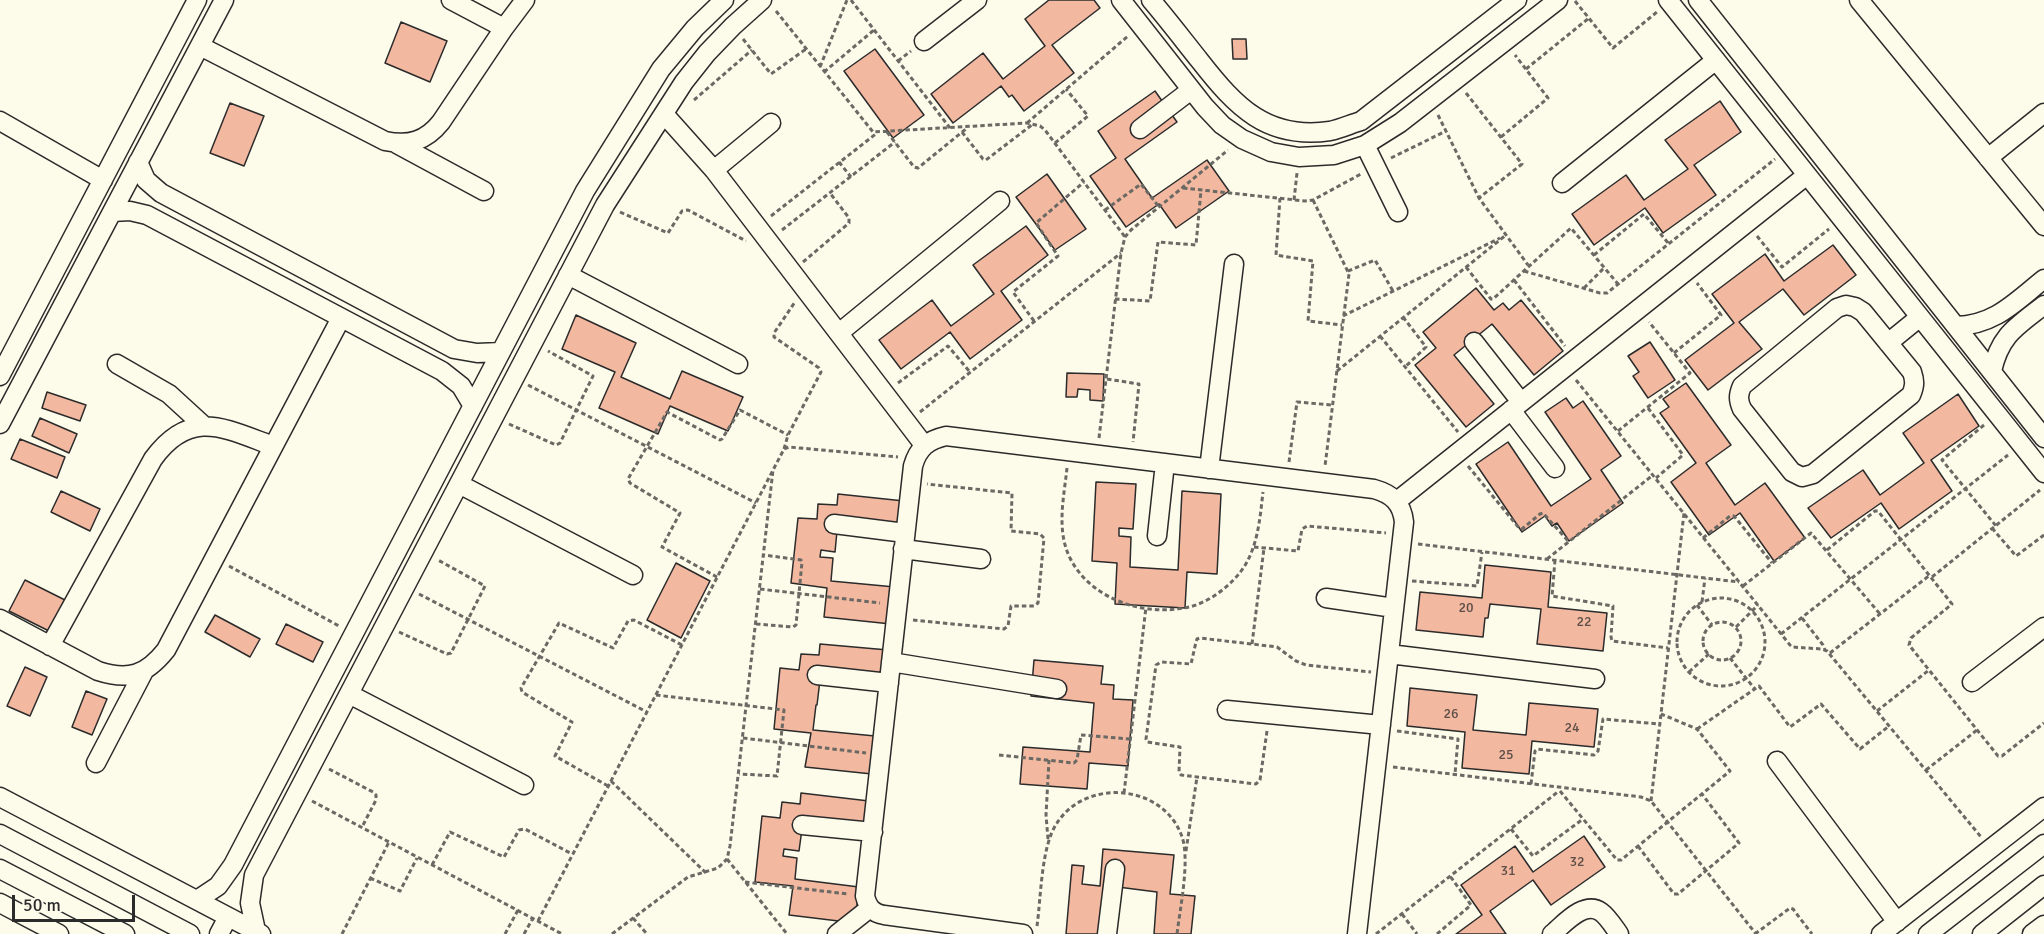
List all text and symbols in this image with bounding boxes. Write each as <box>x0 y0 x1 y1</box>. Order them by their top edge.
house number: 20 <box>1458 600 1474 616</box>
house number: 22 <box>1576 614 1592 630</box>
house number: 26 <box>1443 706 1459 722</box>
house number: 24 <box>1564 720 1580 736</box>
house number: 25 <box>1498 747 1514 763</box>
house number: 32 <box>1569 854 1585 870</box>
house number: 31 <box>1500 863 1516 879</box>
scale bar <box>15 883 138 921</box>
text: 50 m <box>23 894 61 916</box>

